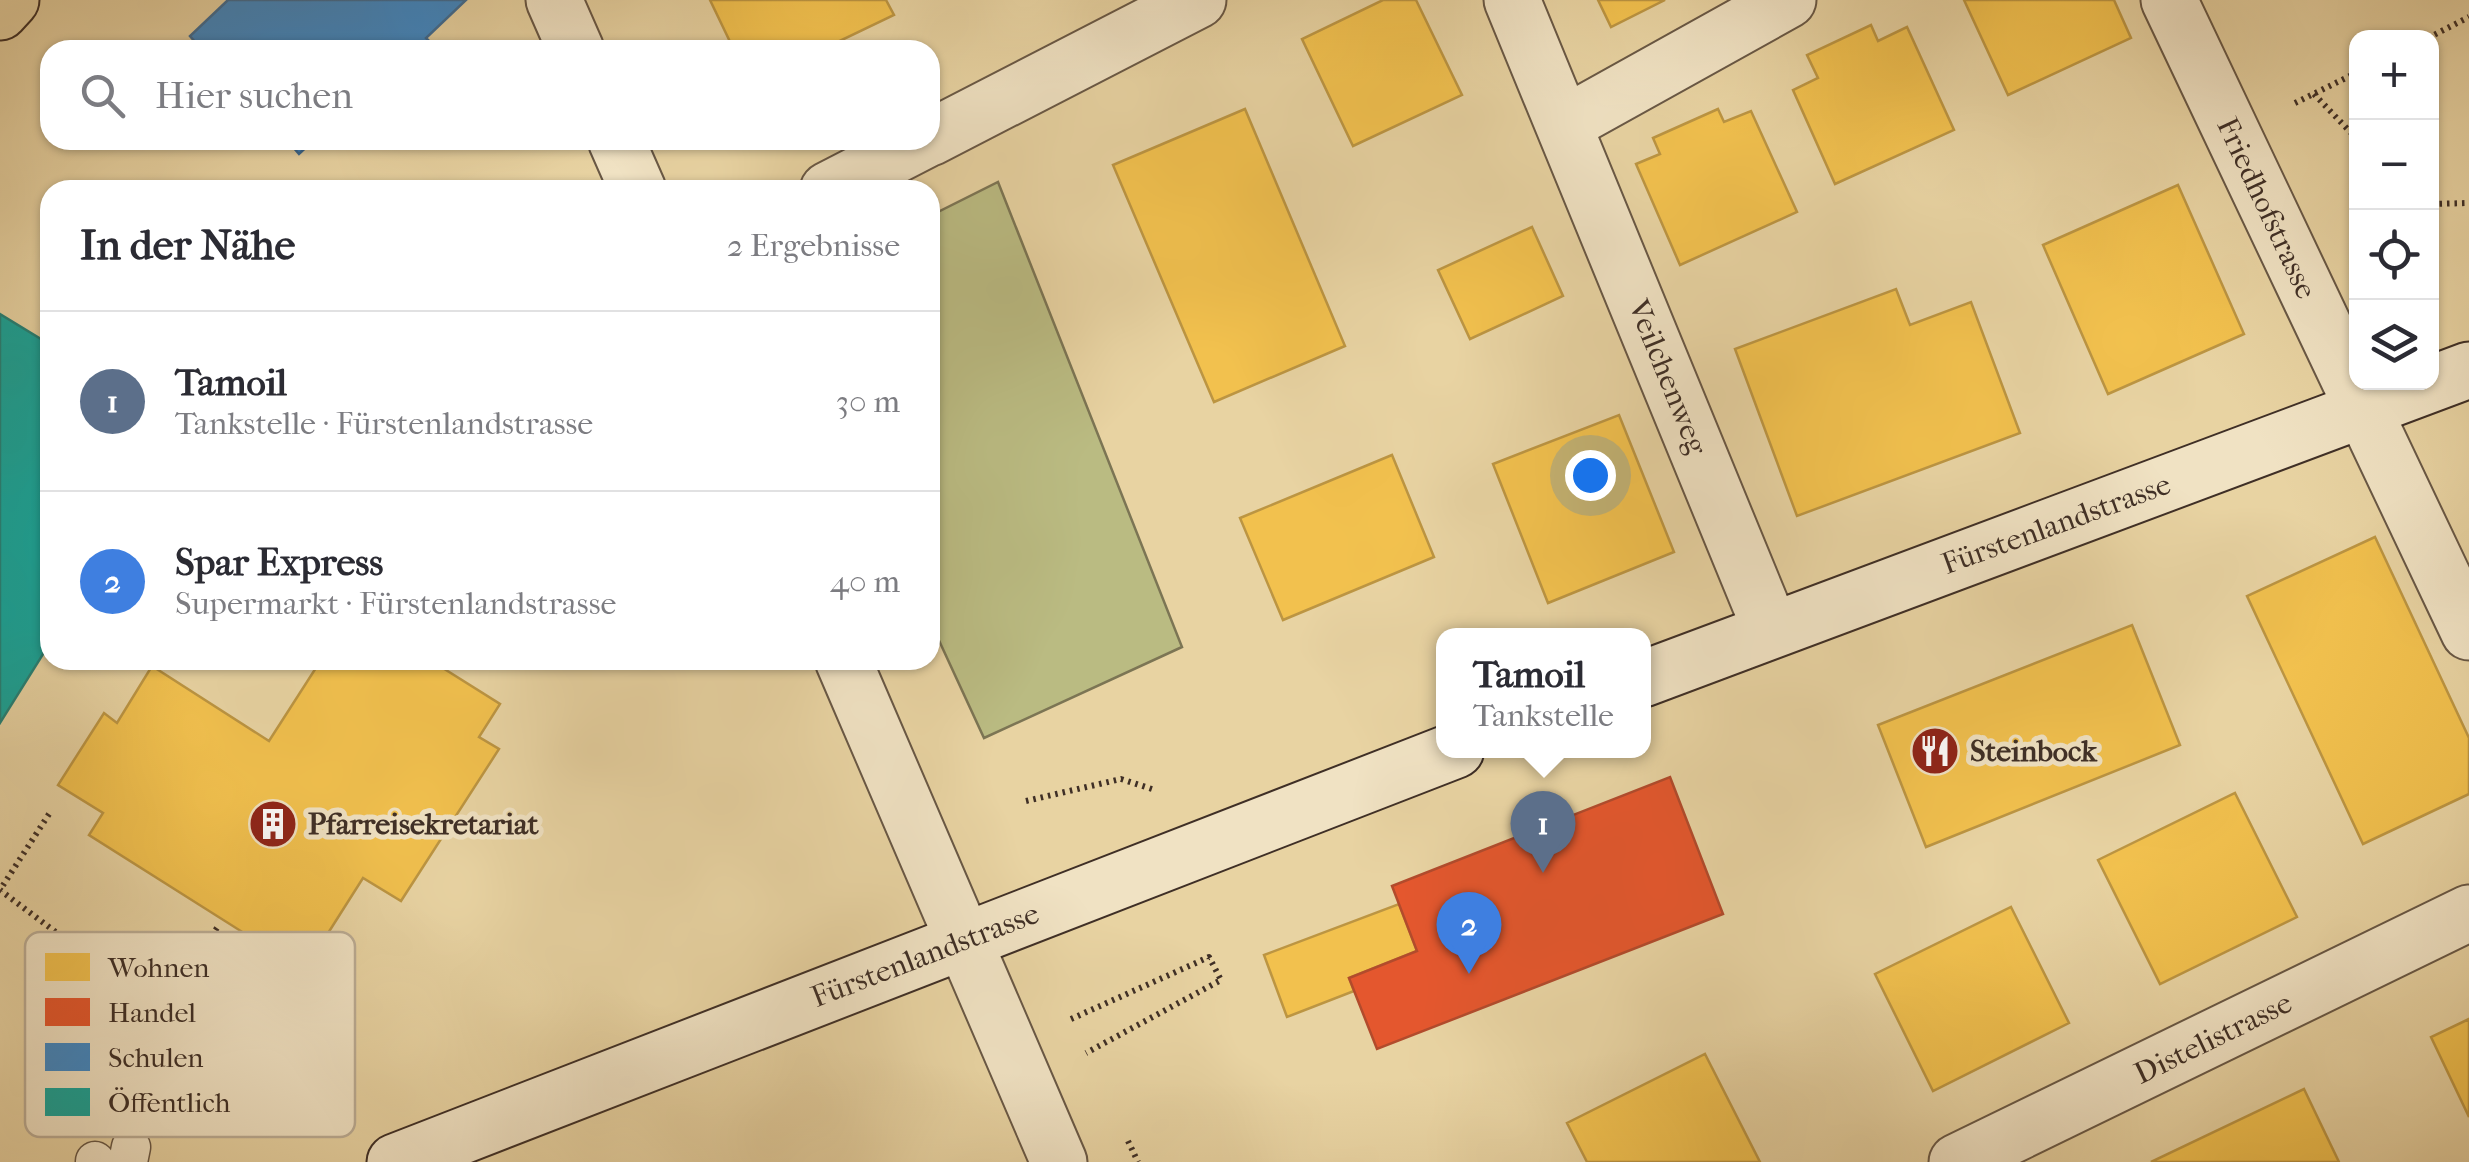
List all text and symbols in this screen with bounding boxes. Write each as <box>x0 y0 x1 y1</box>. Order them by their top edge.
map controls <box>2349 30 2439 390</box>
button: + <box>2349 30 2439 120</box>
search box <box>40 40 940 150</box>
icon: search <box>75 68 130 123</box>
text: Hier suchen <box>155 73 353 118</box>
street label: Friedhofstrasse <box>2209 112 2324 304</box>
button: − <box>2349 120 2439 210</box>
button: locate <box>2349 210 2439 300</box>
text: In der Nähe <box>80 221 295 270</box>
text: 2 Ergebnisse <box>727 227 900 264</box>
street label: Veilchenweg <box>1620 294 1715 461</box>
button: layers <box>2349 300 2439 390</box>
text: Tamoil <box>175 360 287 405</box>
text: 1 <box>107 383 118 420</box>
text: 30 m <box>836 383 900 420</box>
text: Tankstelle · Fürstenlandstrasse <box>175 405 593 442</box>
your location <box>1565 450 1616 501</box>
street label: Fürstenlandstrasse <box>1937 467 2176 582</box>
text: Spar Express <box>175 540 383 585</box>
text: 2 <box>104 563 121 600</box>
text: 40 m <box>830 563 900 600</box>
text: Supermarkt · Fürstenlandstrasse <box>175 585 616 622</box>
popup <box>1436 628 1651 758</box>
text: Tamoil <box>1473 652 1585 697</box>
text: Tankstelle <box>1473 697 1614 734</box>
restaurant icon: Steinbock <box>1909 725 1961 777</box>
place label: Steinbock <box>1970 734 2098 769</box>
pin: 1 <box>1510 790 1576 873</box>
building icon: Pfarreisekretariat <box>247 798 299 850</box>
place label: Pfarreisekretariat <box>308 807 539 842</box>
pin: 2 <box>1436 892 1502 974</box>
street label: Fürstenlandstrasse <box>806 896 1044 1015</box>
legend <box>25 932 355 1137</box>
text: Wohnen <box>107 951 210 984</box>
street label: Distelistrasse <box>2129 985 2298 1092</box>
text: Handel <box>108 996 196 1029</box>
text: Schulen <box>108 1041 204 1074</box>
text: Öffentlich <box>108 1086 231 1119</box>

